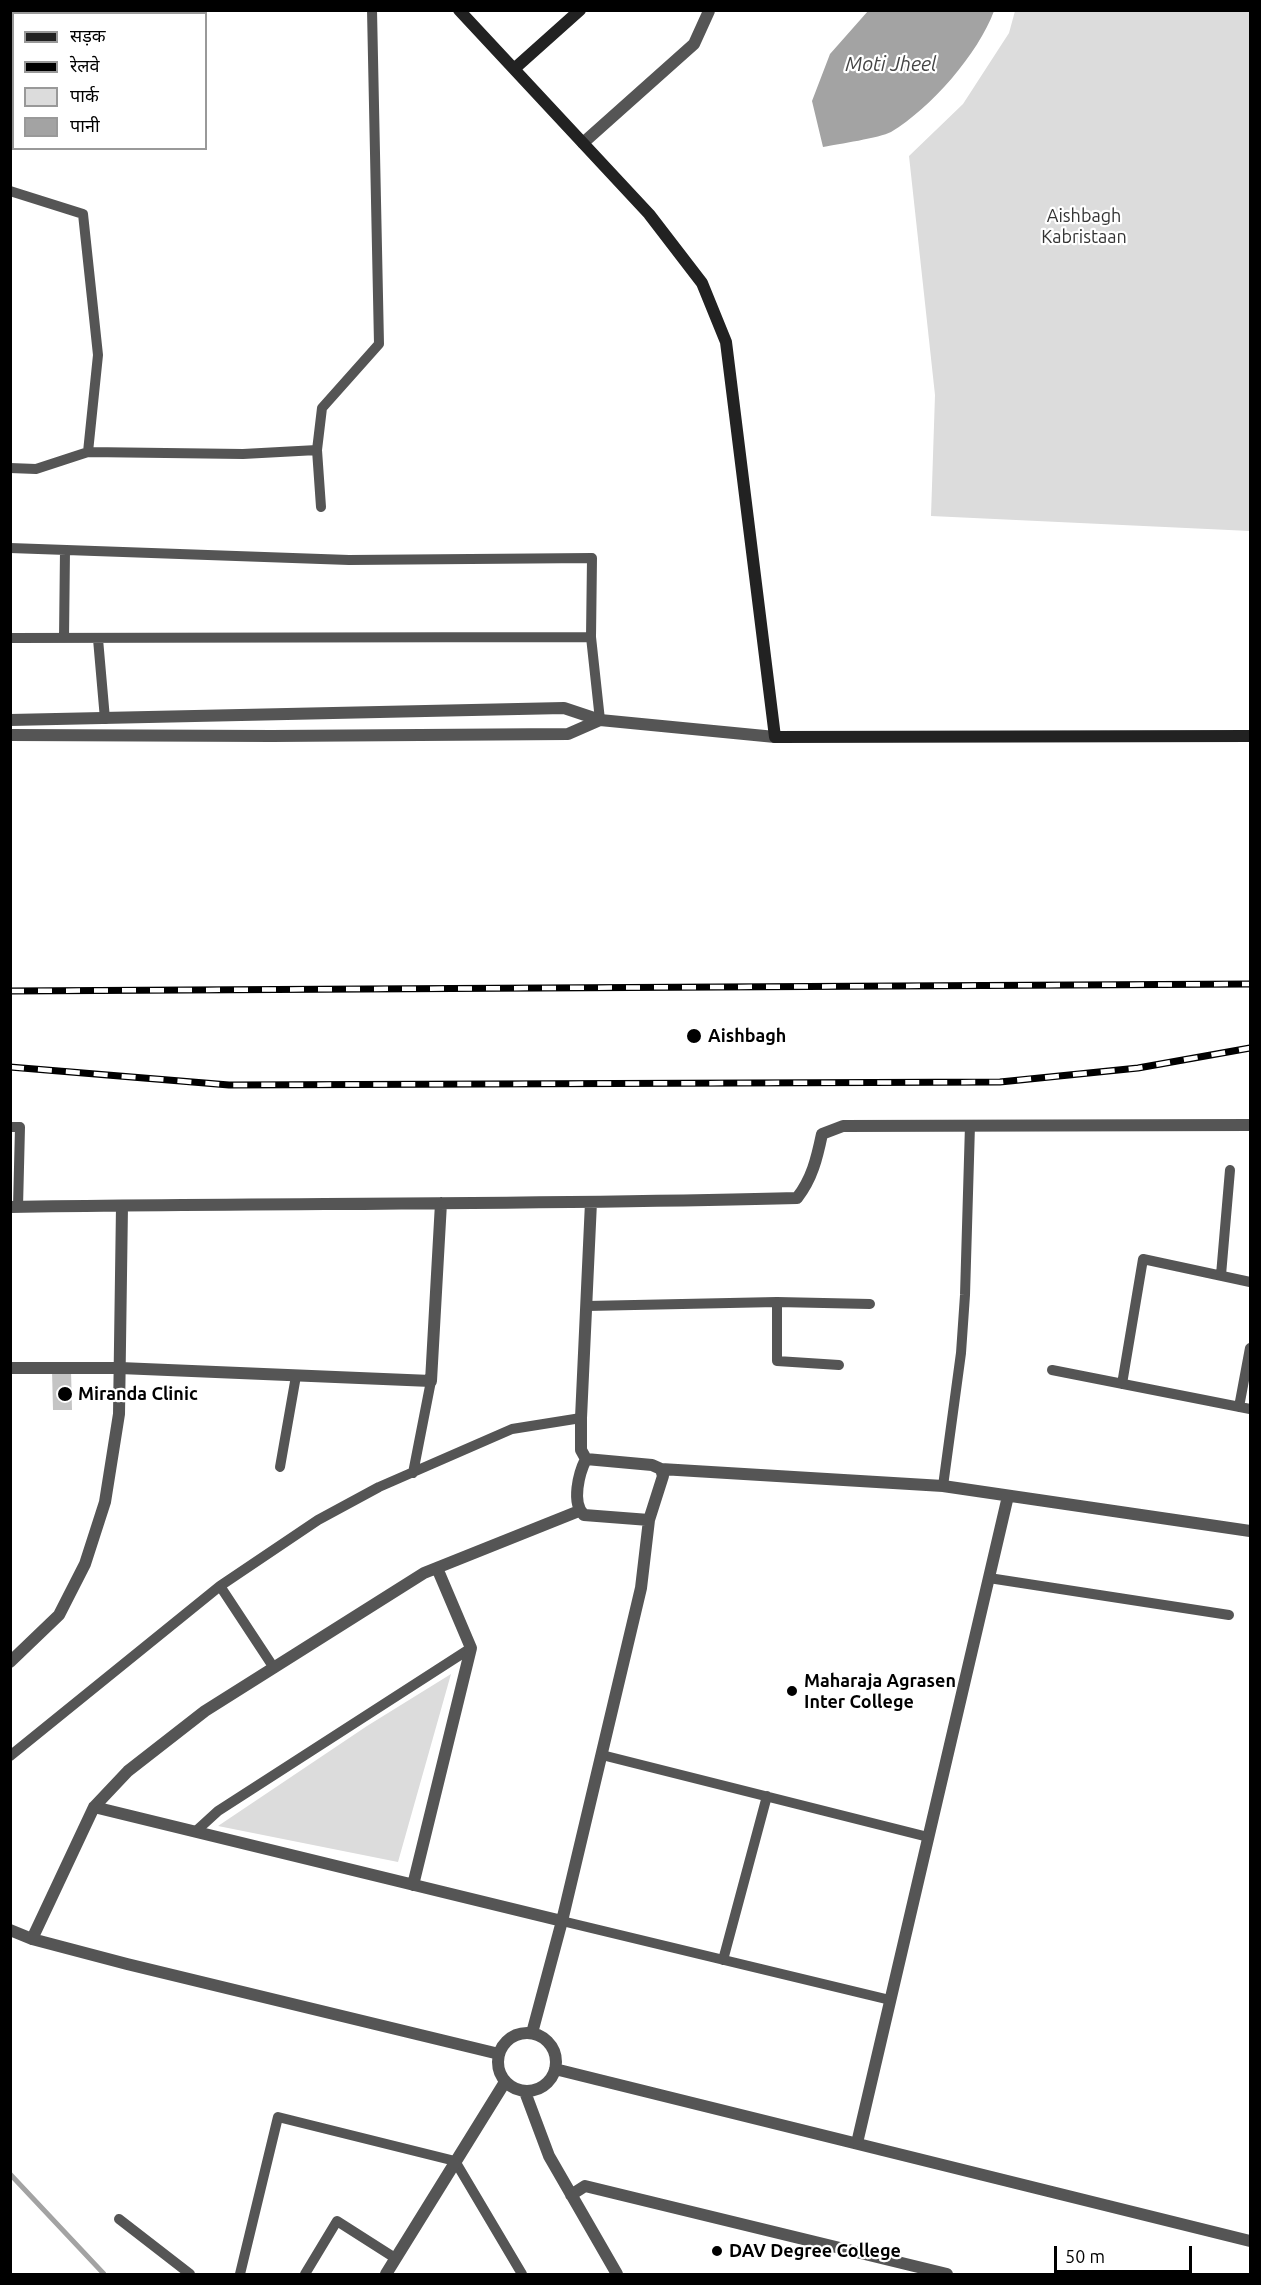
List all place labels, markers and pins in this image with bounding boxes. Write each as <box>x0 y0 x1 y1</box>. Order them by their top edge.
place label: Aishbagh <box>708 1025 786 1047</box>
marker: Aishbagh <box>685 1027 703 1045</box>
place label: Miranda Clinic <box>78 1383 198 1405</box>
marker: Miranda Clinic <box>56 1385 74 1403</box>
place label: Maharaja Agrasen Inter College <box>804 1670 956 1712</box>
marker: Maharaja Agrasen Inter College <box>785 1684 799 1698</box>
place label: DAV Degree College <box>729 2240 901 2262</box>
marker: DAV Degree College <box>710 2244 724 2258</box>

